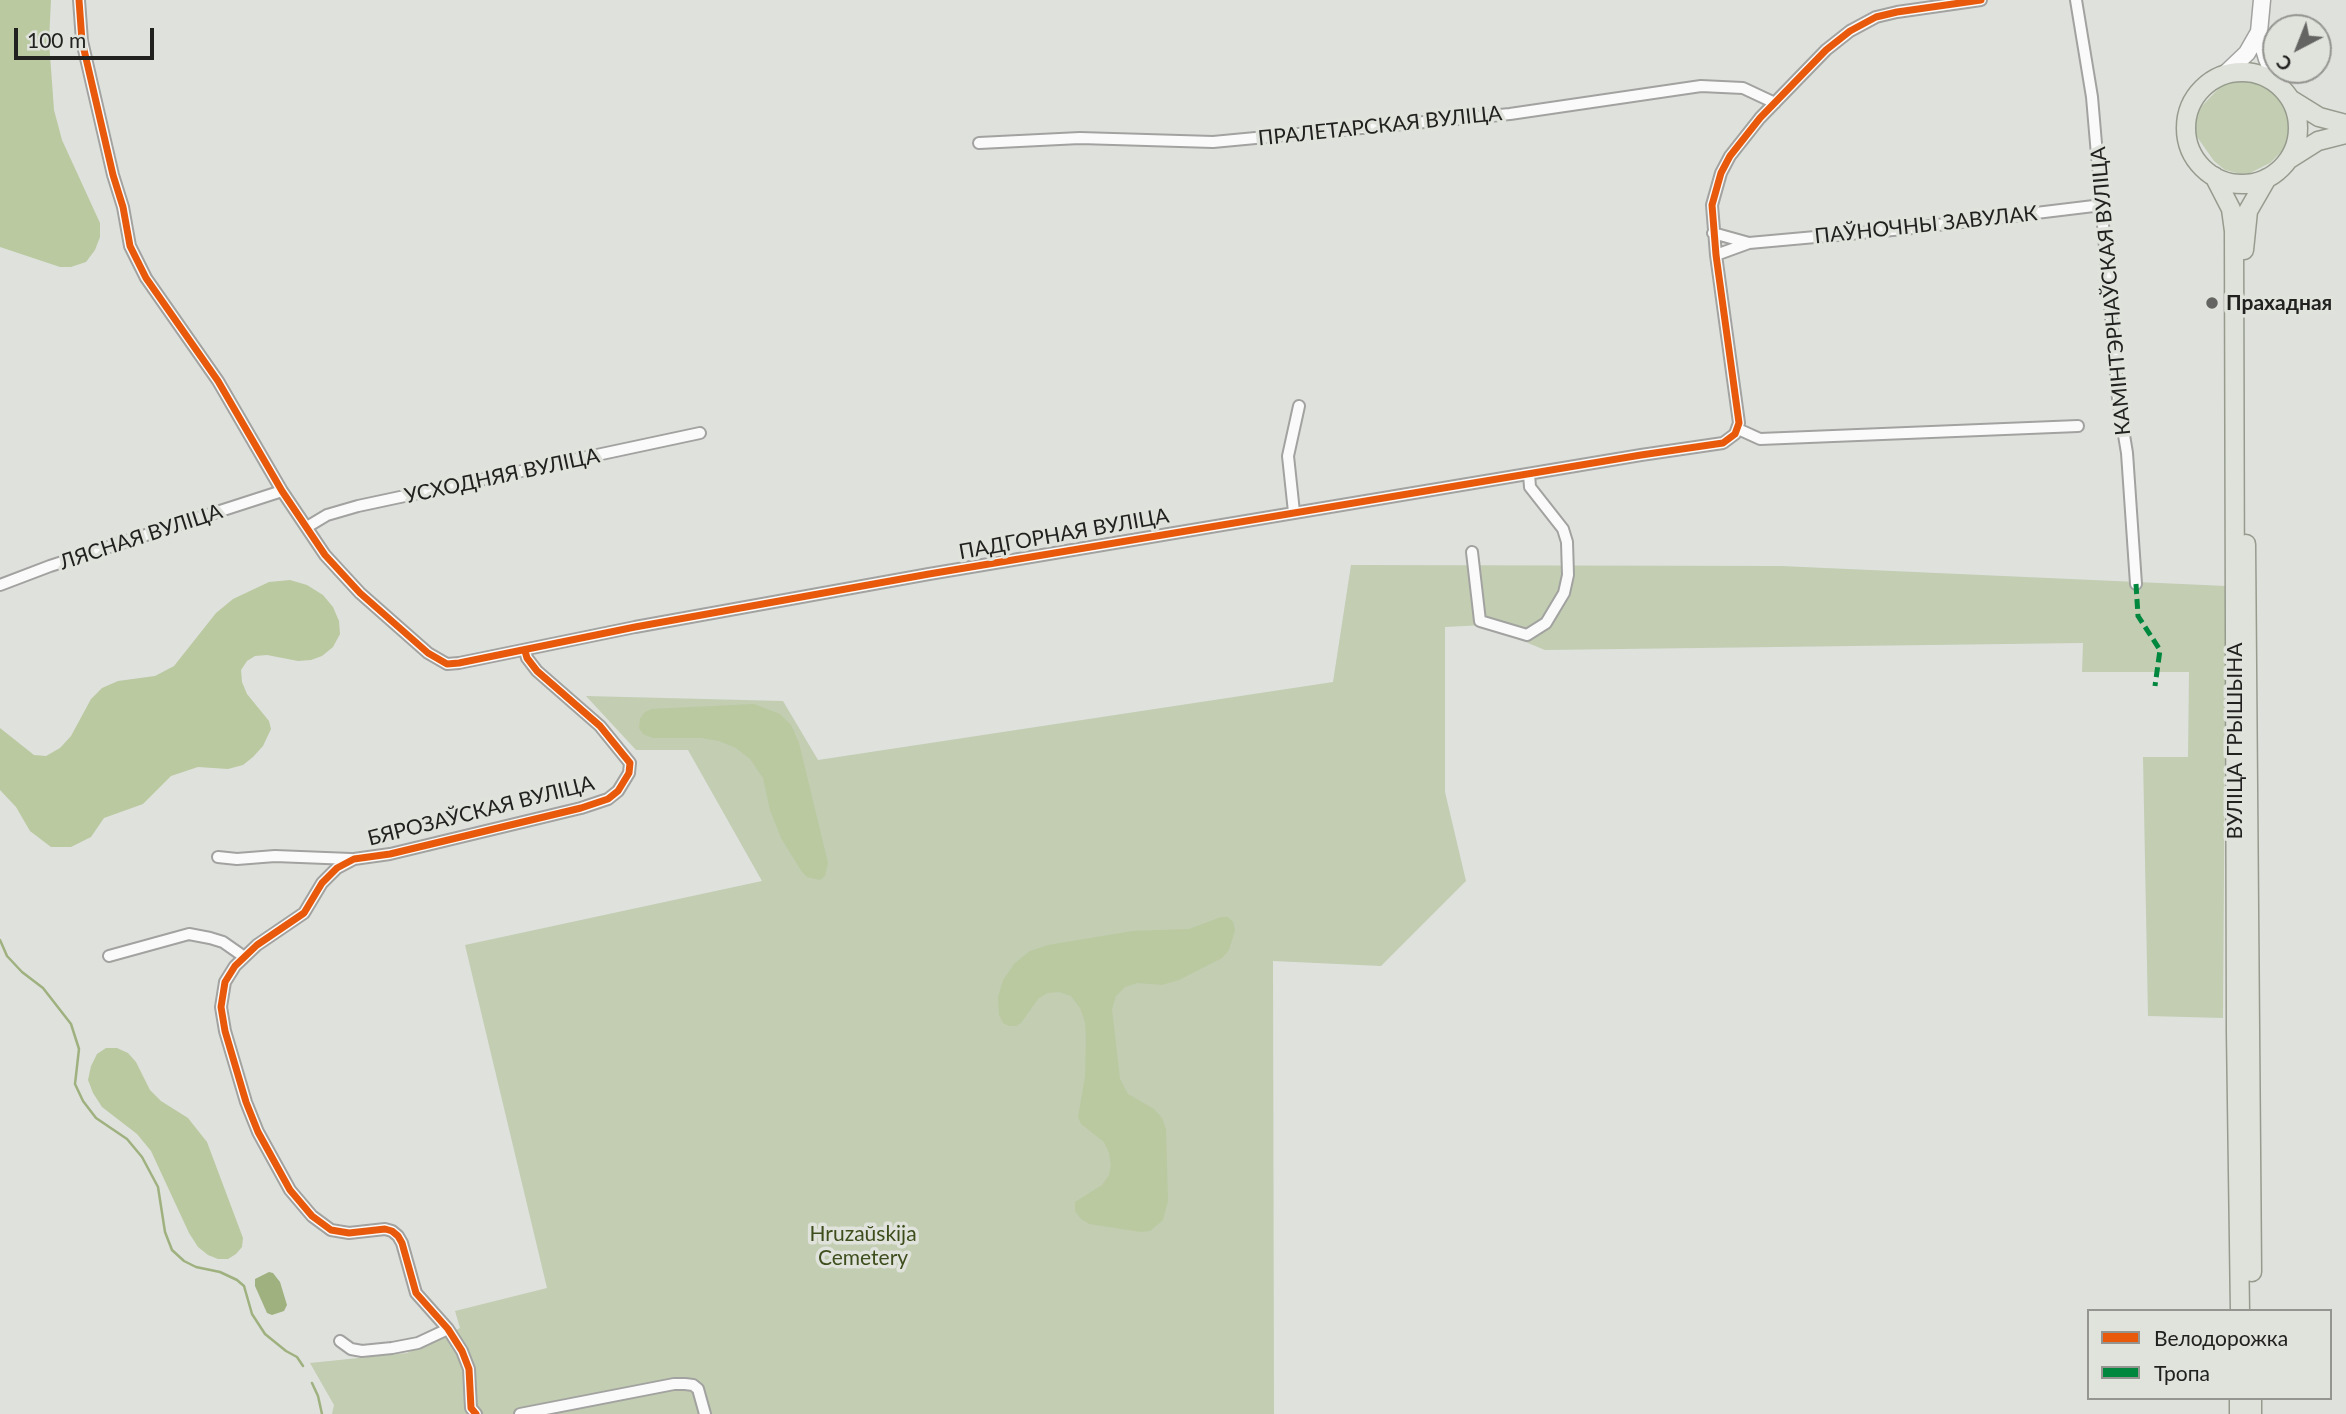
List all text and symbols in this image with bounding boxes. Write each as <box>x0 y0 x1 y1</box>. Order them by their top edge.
scale bar <box>18 14 158 58</box>
north arrow <box>2262 14 2332 84</box>
text: 100 m <box>27 27 86 52</box>
text: С <box>2272 51 2296 76</box>
street label: ПРАЛЕТАРСКАЯ ВУЛІЦА <box>1257 101 1503 151</box>
street label: КАМІНТЭРНАЎСКАЯ ВУЛІЦА <box>2086 146 2136 436</box>
street label: ПАЎНОЧНЫ ЗАВУЛАК <box>1813 201 2039 249</box>
place label: Прахадная <box>2226 290 2332 316</box>
marker: Прахадная <box>2204 295 2220 311</box>
street label: УСХОДНЯЯ ВУЛІЦА <box>402 443 602 509</box>
street label: ЛЯСНАЯ ВУЛІЦА <box>56 499 226 575</box>
street label: ПАДГОРНАЯ ВУЛІЦА <box>957 503 1171 565</box>
street label: ВУЛІЦА ГРЫШЫНА <box>2222 643 2248 839</box>
street label: БЯРОЗАЎСКАЯ ВУЛІЦА <box>365 771 597 851</box>
park label: Hruzaŭskija Cemetery <box>809 1221 917 1271</box>
legend <box>2087 1309 2332 1400</box>
text: Велодорожка <box>2154 1325 2288 1350</box>
text: Тропа <box>2154 1360 2210 1385</box>

